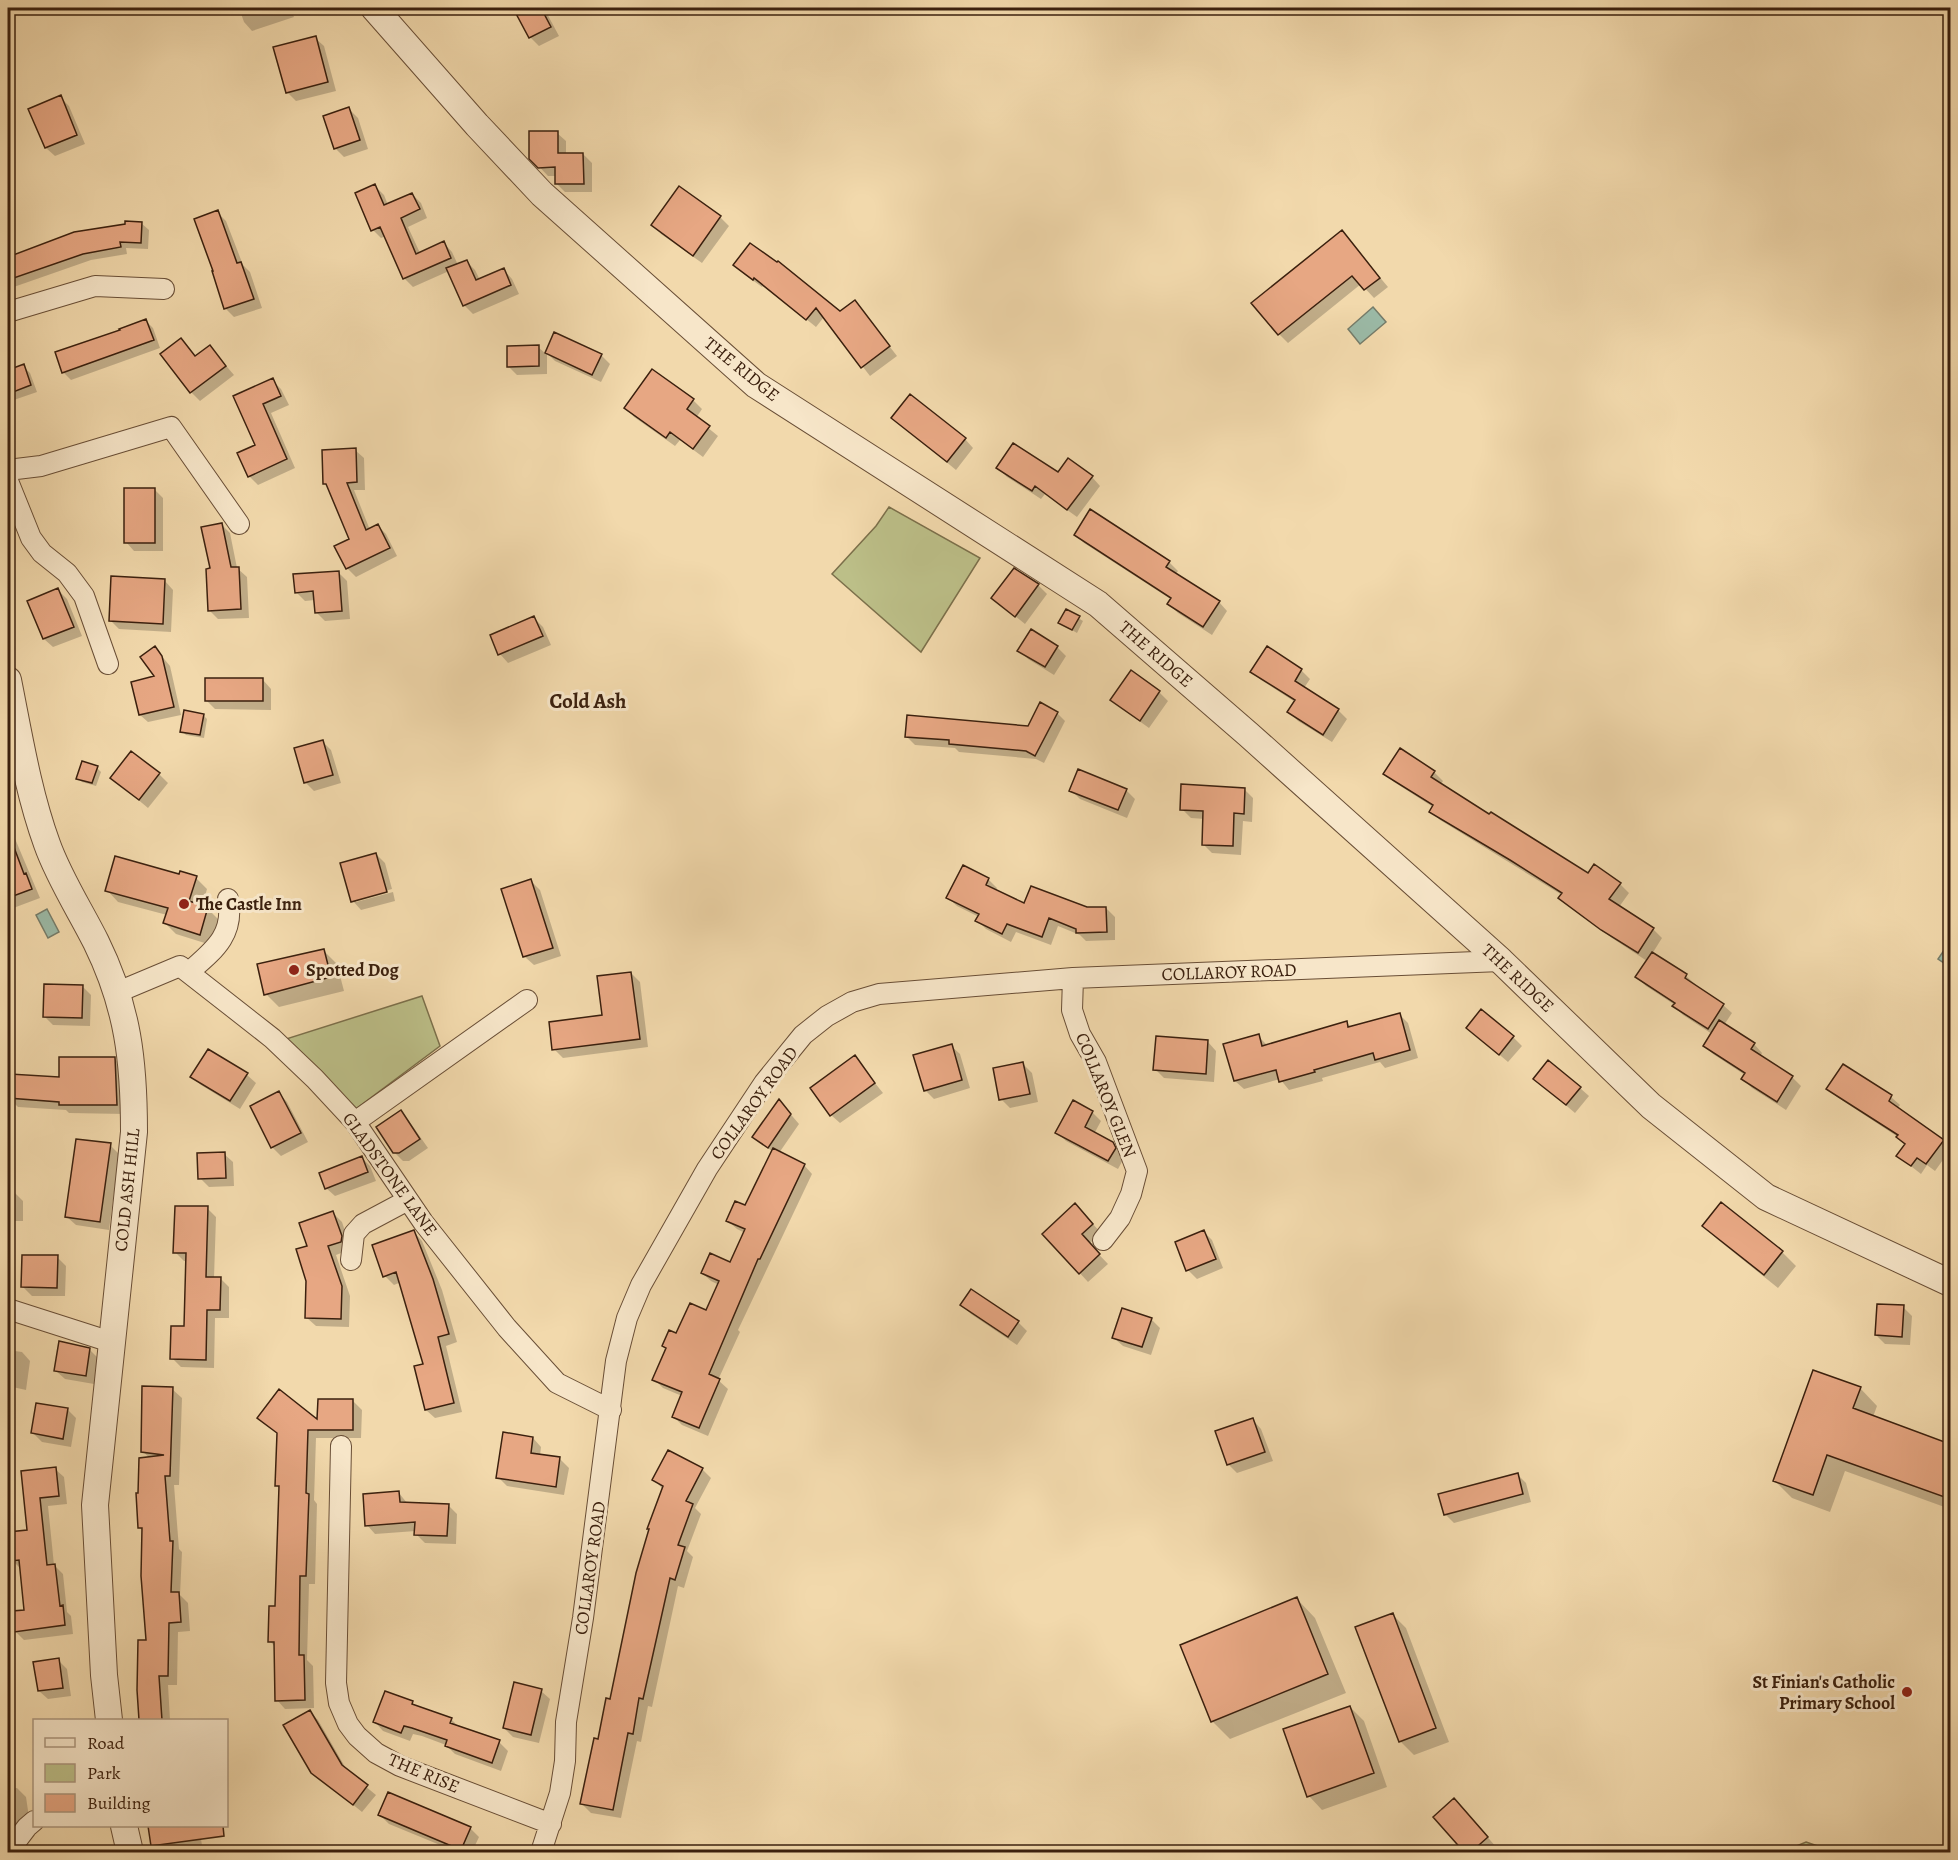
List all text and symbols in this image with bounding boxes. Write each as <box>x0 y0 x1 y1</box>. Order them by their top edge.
street label: THE RIDGE <box>699 331 785 407</box>
street label: THE RIDGE <box>1114 615 1198 693</box>
district label: Cold Ash <box>550 687 627 715</box>
place label: The Castle Inn <box>196 892 302 916</box>
marker: The Castle Inn <box>177 897 191 911</box>
street label: THE RIDGE <box>1477 938 1559 1018</box>
place label: Spotted Dog <box>306 958 399 982</box>
street label: COLLAROY ROAD <box>1161 958 1297 986</box>
marker: Spotted Dog <box>287 963 301 977</box>
street label: COLLAROY GLEN <box>1070 1029 1142 1161</box>
street label: COLLAROY ROAD <box>705 1041 803 1165</box>
street label: GLADSTONE LANE <box>337 1107 443 1241</box>
street label: COLD ASH HILL <box>109 1126 145 1253</box>
street label: COLLAROY ROAD <box>569 1500 611 1636</box>
place label: St Finian's Catholic Primary School <box>1752 1670 1895 1715</box>
marker: St Finian's Catholic Primary School <box>1900 1685 1914 1699</box>
legend <box>33 1719 228 1827</box>
text: Road <box>87 1731 125 1755</box>
street label: THE RISE <box>385 1747 463 1799</box>
text: Park <box>87 1761 121 1785</box>
text: Building <box>87 1791 151 1815</box>

